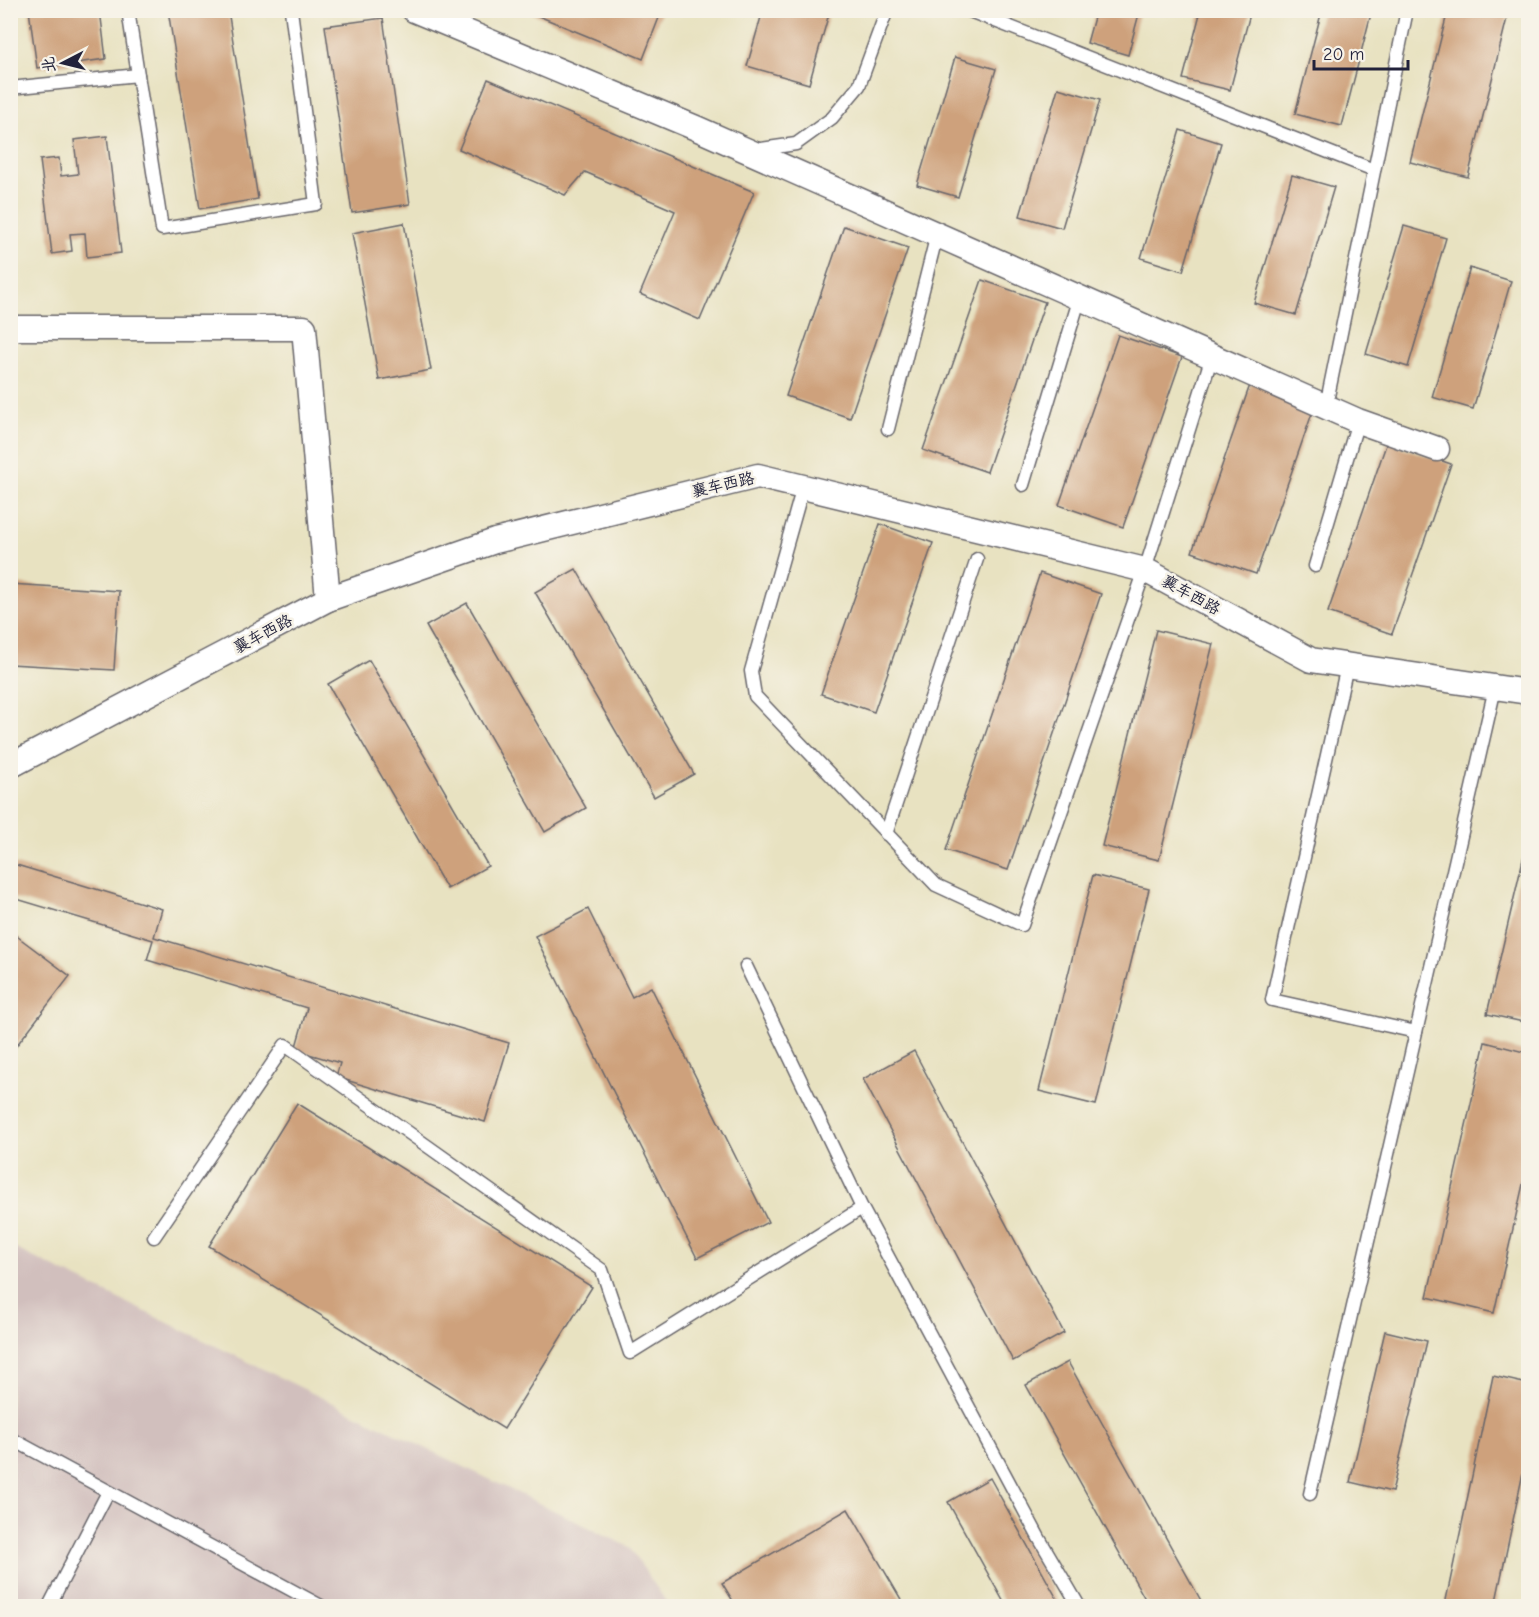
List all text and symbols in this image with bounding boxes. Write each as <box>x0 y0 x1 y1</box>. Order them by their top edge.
north arrow <box>33 33 93 93</box>
scale bar <box>1314 33 1408 71</box>
text: 20 m <box>1323 44 1364 65</box>
text: 北 <box>39 56 59 74</box>
street label: 襄车西路 <box>690 469 756 501</box>
street label: 襄车西路 <box>1159 572 1223 618</box>
street label: 襄车西路 <box>231 611 295 657</box>

